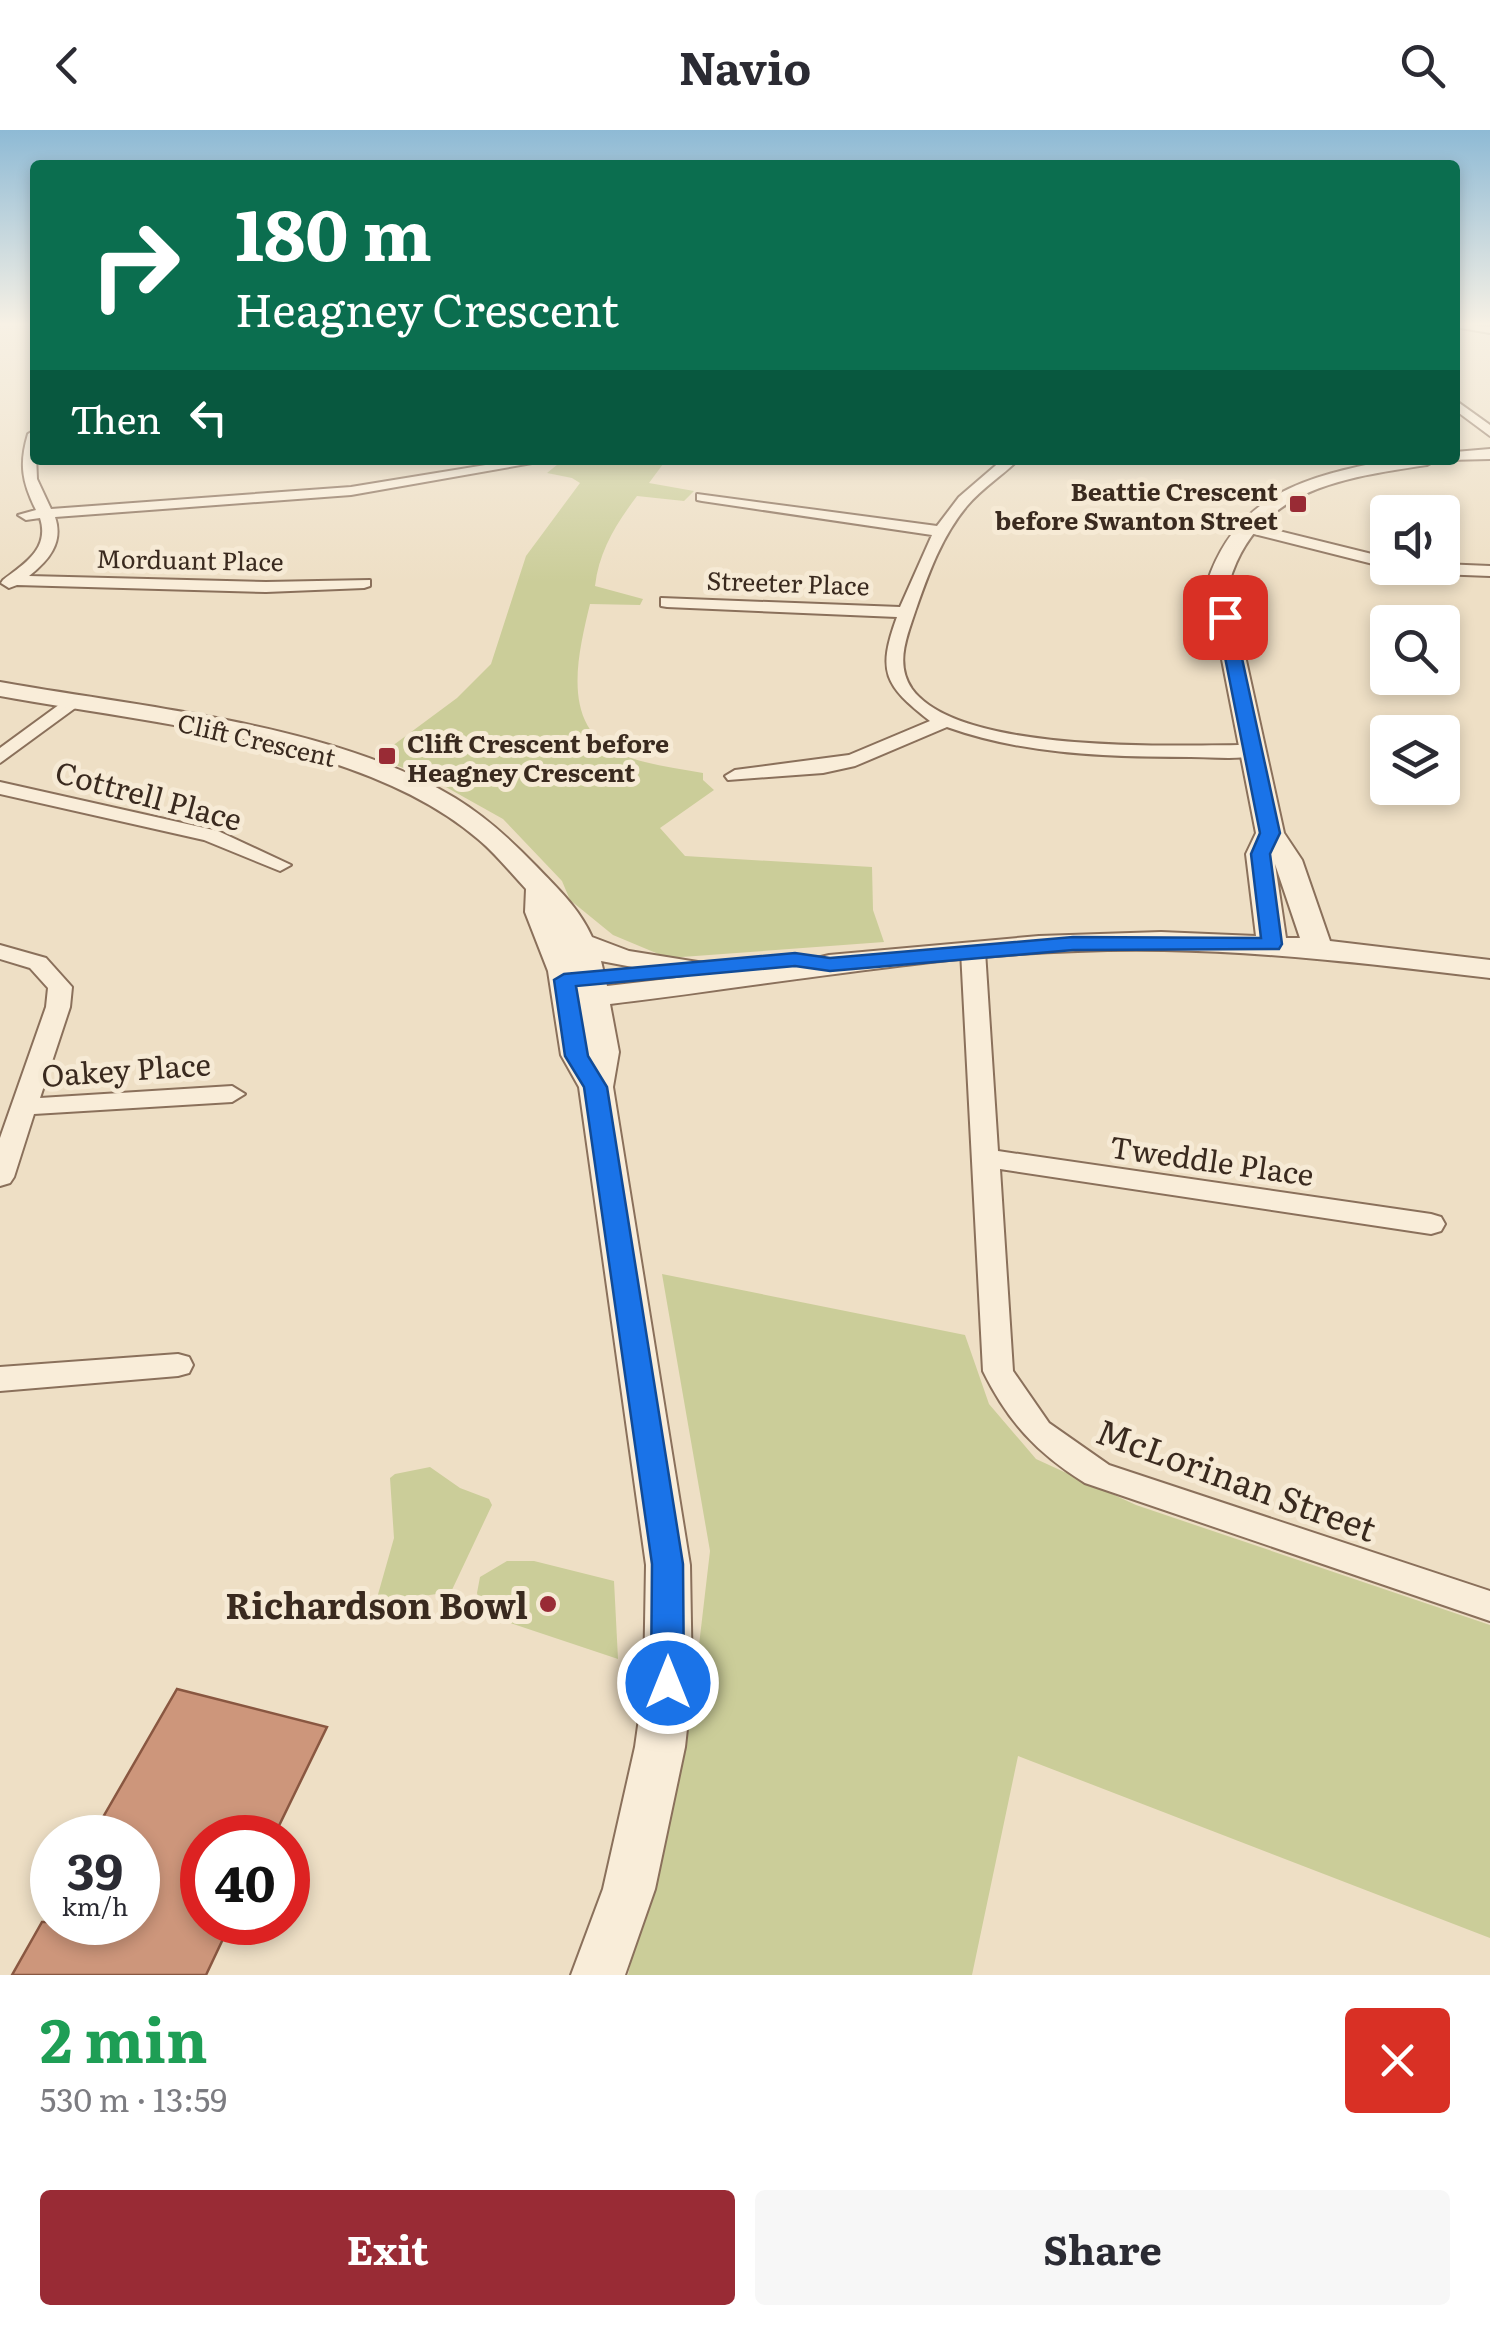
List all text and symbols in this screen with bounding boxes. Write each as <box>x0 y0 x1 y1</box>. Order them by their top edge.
text: Navio <box>679 32 811 99</box>
icon: back <box>40 38 95 93</box>
icon: search <box>1395 38 1450 93</box>
text: 180 m <box>235 179 432 283</box>
icon: right <box>70 200 200 330</box>
text: Heagney Crescent <box>235 274 619 341</box>
text: Then <box>70 389 161 446</box>
icon: left <box>181 390 236 445</box>
place label: Beattie Crescent before Swanton Street <box>995 472 1278 538</box>
marker: Beattie Crescent before Swanton Street <box>1287 493 1309 515</box>
map controls <box>1370 495 1460 805</box>
button: sound <box>1370 495 1460 585</box>
street label: Morduant Place <box>96 539 284 579</box>
street label: Streeter Place <box>706 561 870 603</box>
pin <box>1183 575 1268 660</box>
icon: arrive <box>1198 590 1253 645</box>
button: search <box>1370 605 1460 695</box>
street label: Clift Crescent <box>174 703 340 775</box>
button: layers <box>1370 715 1460 805</box>
place label: Clift Crescent before Heagney Crescent <box>407 724 669 790</box>
marker: Clift Crescent before Heagney Crescent <box>376 745 398 767</box>
street label: Cottrell Place <box>51 748 247 840</box>
street label: Oakey Place <box>40 1040 212 1096</box>
street label: Tweddle Place <box>1107 1123 1317 1195</box>
street label: McLorinan Street <box>1090 1403 1384 1553</box>
place label: Richardson Bowl <box>225 1578 528 1630</box>
marker: Richardson Bowl <box>537 1593 559 1615</box>
position arrow <box>616 1631 720 1735</box>
speed limit sign: 40 <box>180 1815 310 1945</box>
text: 39 <box>67 1831 123 1905</box>
text: km/h <box>62 1887 128 1924</box>
text: 2 min <box>40 1992 208 2081</box>
button: close <box>1345 2008 1450 2113</box>
text: 530 m · 13:59 <box>40 2074 227 2122</box>
button: Exit <box>40 2190 735 2305</box>
button: Share <box>755 2190 1450 2305</box>

